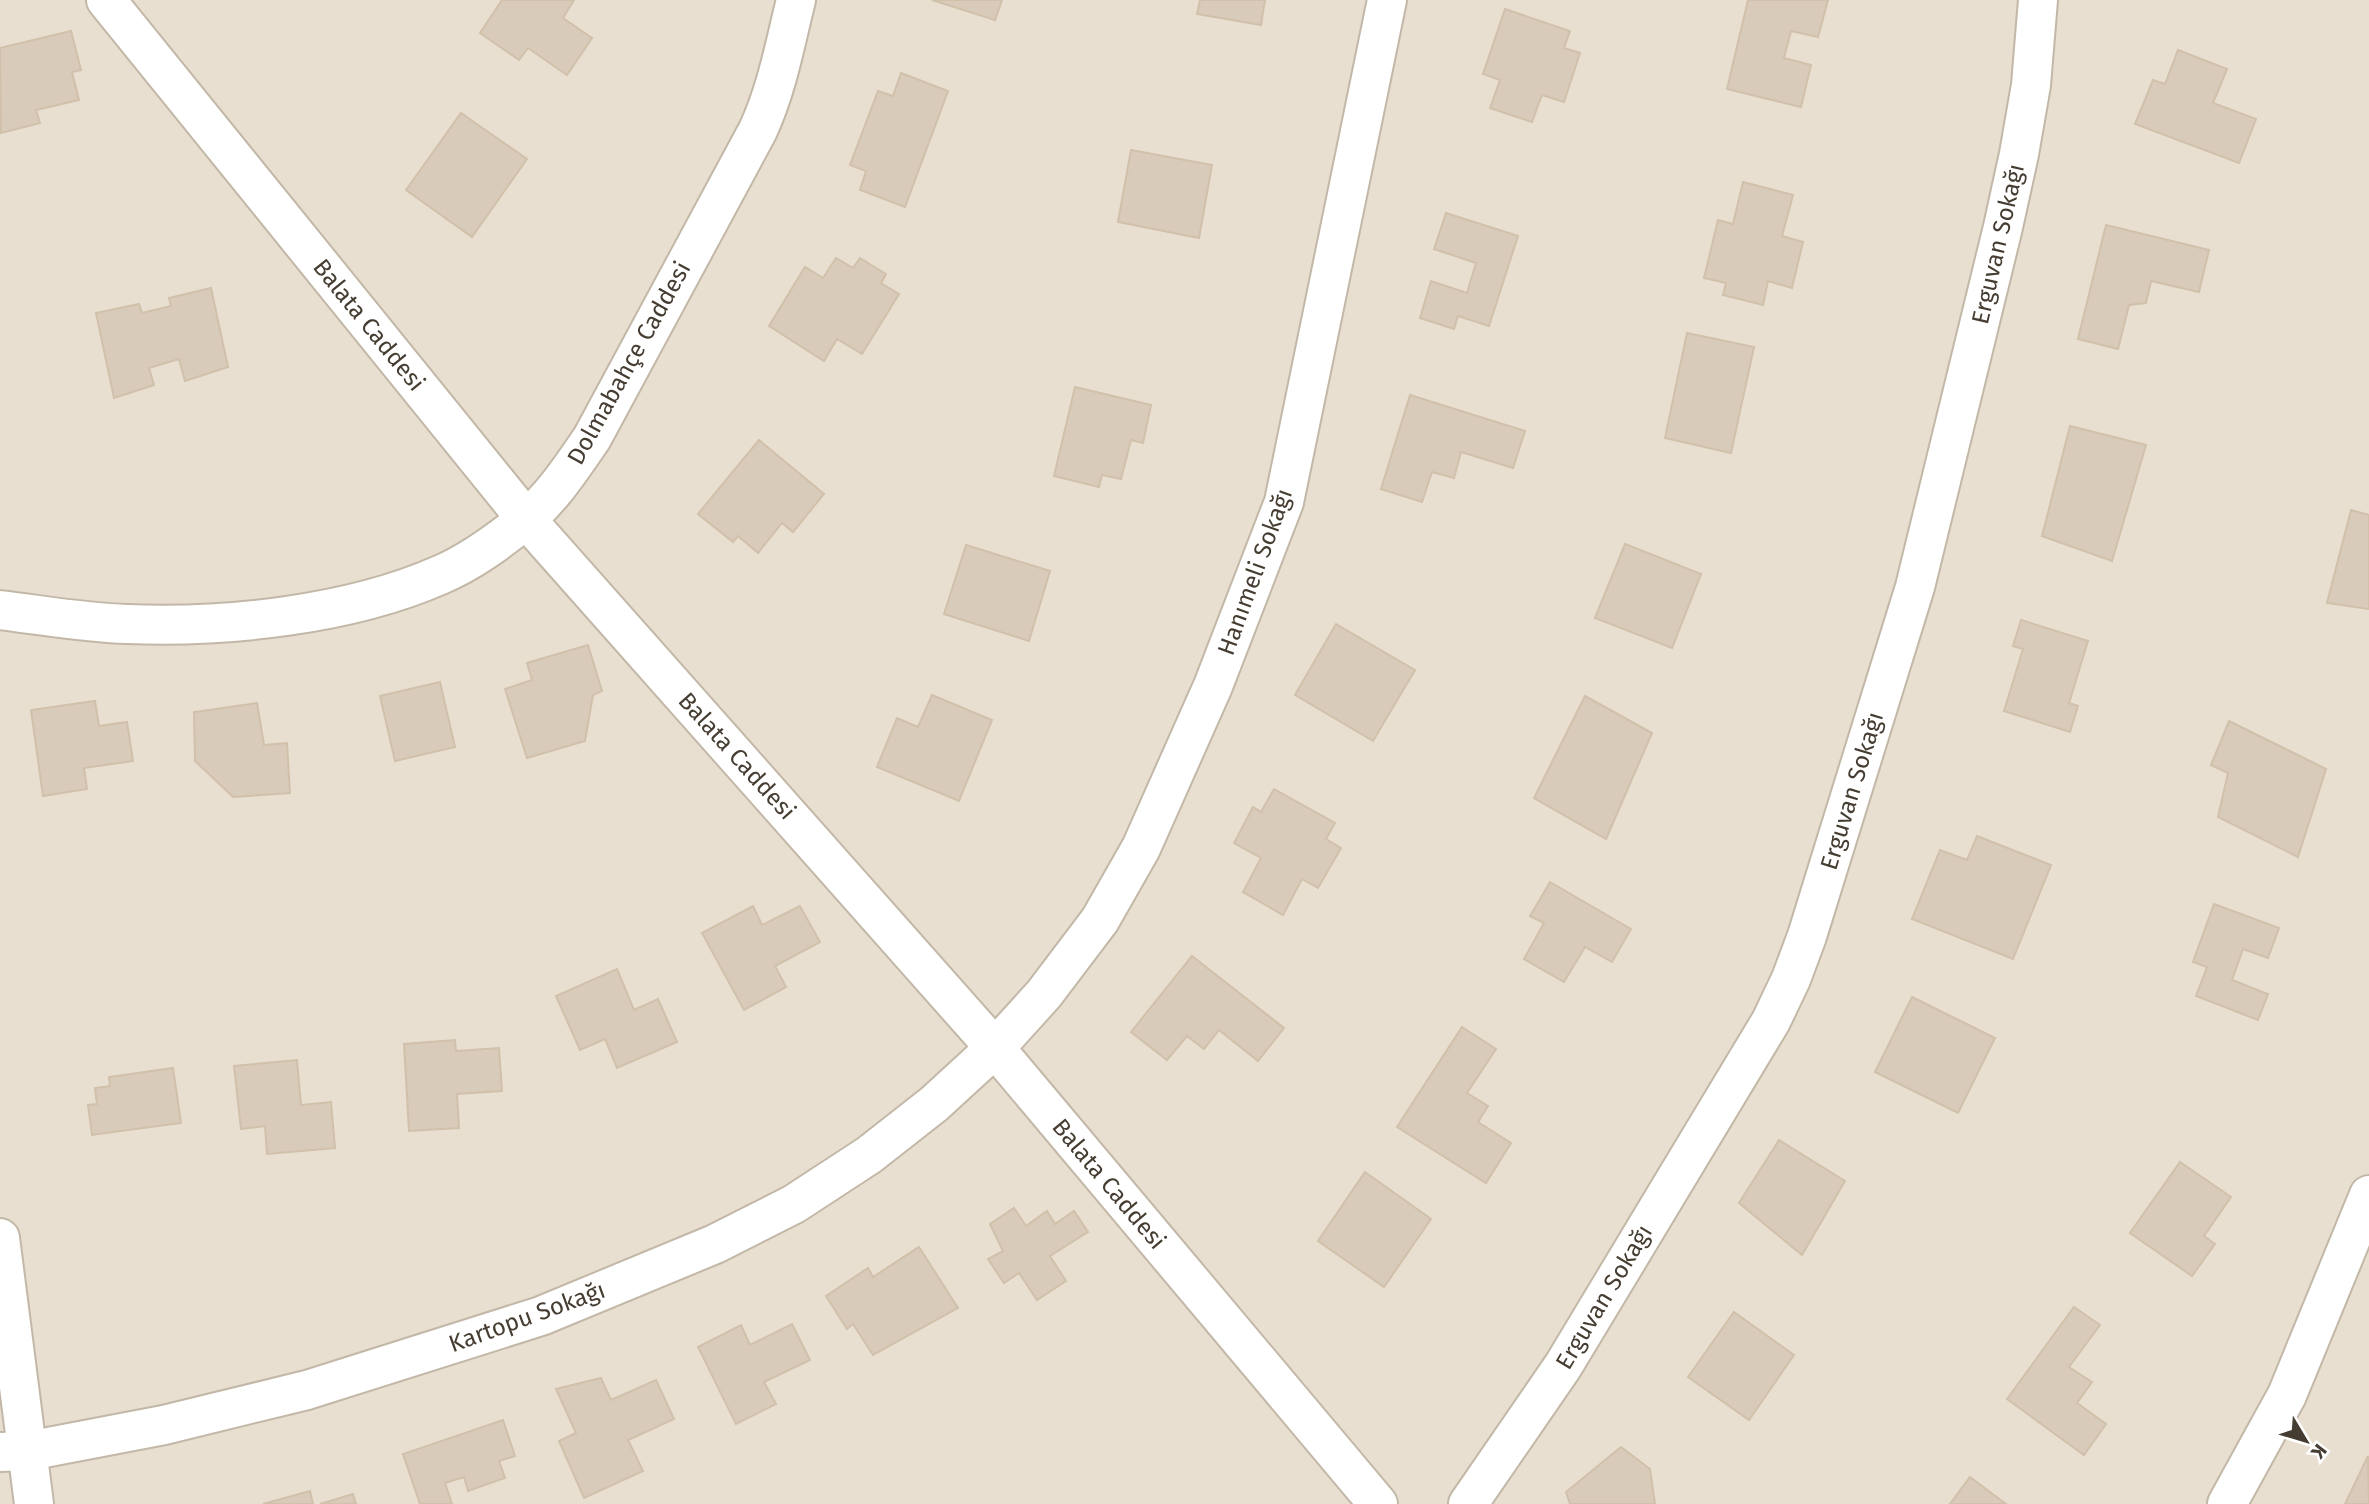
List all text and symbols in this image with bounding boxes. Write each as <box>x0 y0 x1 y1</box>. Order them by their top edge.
street label: Erguvan Sokağı <box>1966 161 2030 327</box>
street label: Balata Caddesi <box>307 254 431 396</box>
street label: Dolmabahçe Caddesi <box>562 257 696 469</box>
street label: Hanımeli Sokağı <box>1212 485 1298 659</box>
street label: Balata Caddesi <box>673 687 801 825</box>
street label: Erguvan Sokağı <box>1815 709 1889 873</box>
street label: Balata Caddesi <box>1046 1113 1172 1255</box>
street label: Erguvan Sokağı <box>1550 1220 1658 1374</box>
street label: Kartopu Sokağı <box>445 1276 609 1358</box>
north arrow <box>2271 1406 2341 1476</box>
text: K <box>2306 1439 2332 1464</box>

